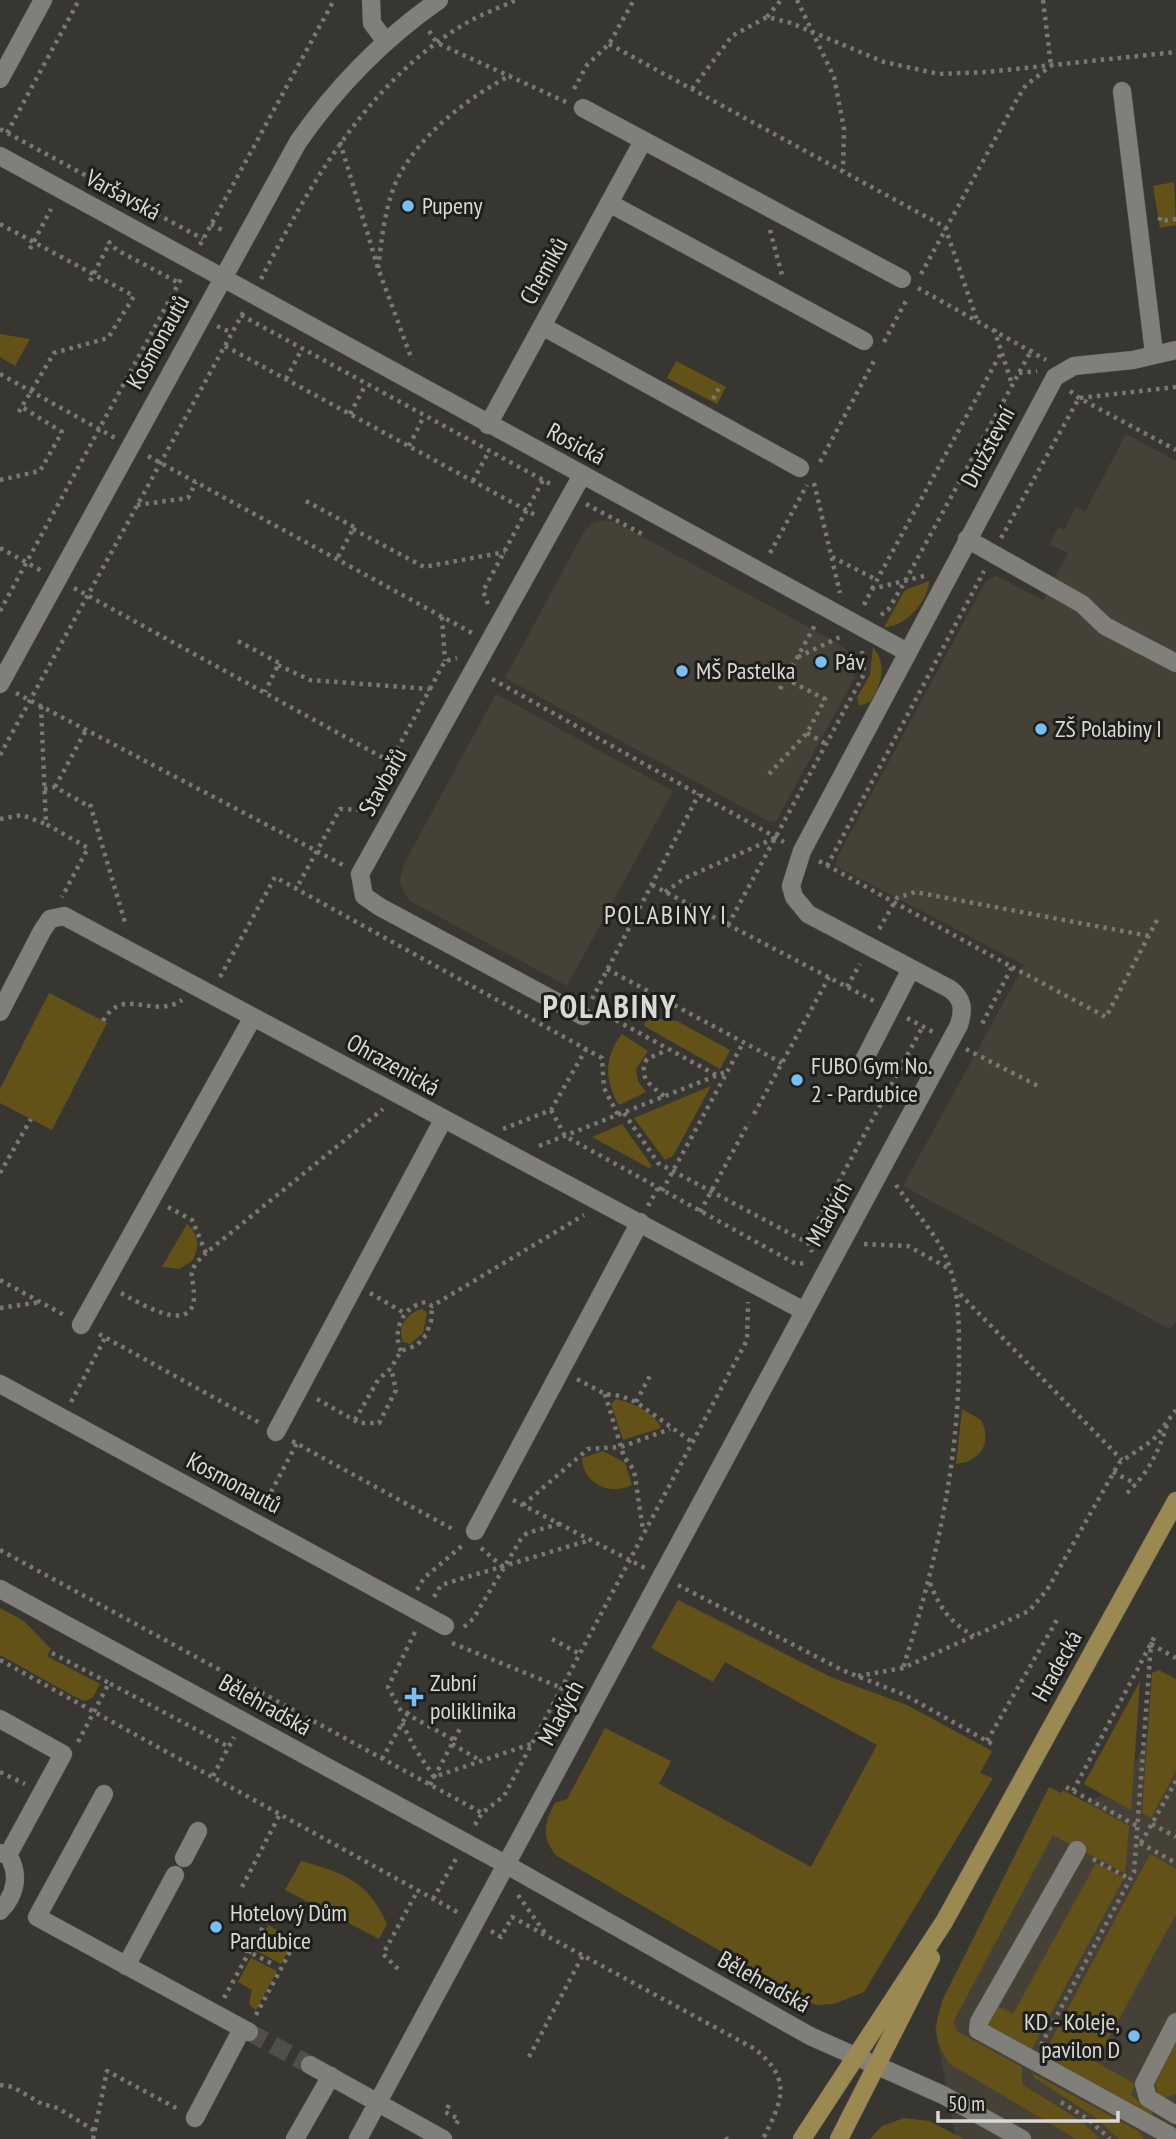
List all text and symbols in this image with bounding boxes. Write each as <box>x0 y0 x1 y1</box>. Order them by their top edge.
street label: Varšavská <box>80 162 166 227</box>
place label: Pupeny <box>422 190 483 221</box>
marker: Pupeny <box>400 198 416 214</box>
street label: Chemiků <box>513 232 575 310</box>
street label: Kosmonautů <box>119 289 196 394</box>
street label: Družstevní <box>953 401 1022 493</box>
street label: Rosická <box>542 415 611 472</box>
place label: Páv <box>835 646 865 677</box>
marker: Páv <box>813 654 829 670</box>
place label: MŠ Pastelka <box>696 655 795 686</box>
marker: MŠ Pastelka <box>674 663 690 679</box>
place label: ZŠ Polabiny I <box>1055 713 1162 744</box>
marker: ZŠ Polabiny I <box>1033 721 1049 737</box>
street label: Stavbařů <box>351 742 414 821</box>
district label: POLABINY I <box>604 898 728 931</box>
district label: POLABINY <box>542 985 678 1027</box>
street label: Ohrazenická <box>341 1026 445 1103</box>
place label: FUBO Gym No. 2 - Pardubice <box>811 1050 932 1109</box>
marker: FUBO Gym No. 2 - Pardubice <box>789 1072 805 1088</box>
street label: Mladých <box>798 1176 859 1251</box>
street label: Kosmonautů <box>182 1445 287 1520</box>
street label: Hradecká <box>1024 1625 1089 1707</box>
street label: Bělehradská <box>214 1667 317 1743</box>
place label: Zubní poliklinika <box>430 1667 516 1726</box>
street label: Mladých <box>531 1675 590 1751</box>
marker: Zubní poliklinika <box>404 1687 424 1707</box>
place label: Hotelový Dům Pardubice <box>230 1897 347 1956</box>
marker: Hotelový Dům Pardubice <box>208 1919 224 1935</box>
street label: Bělehradská <box>713 1944 816 2020</box>
place label: KD - Koleje, pavilon D <box>1024 2006 1120 2065</box>
marker: KD - Koleje, pavilon D <box>1126 2028 1142 2044</box>
scale bar <box>938 2080 1118 2124</box>
text: 50 m <box>948 2090 985 2117</box>

